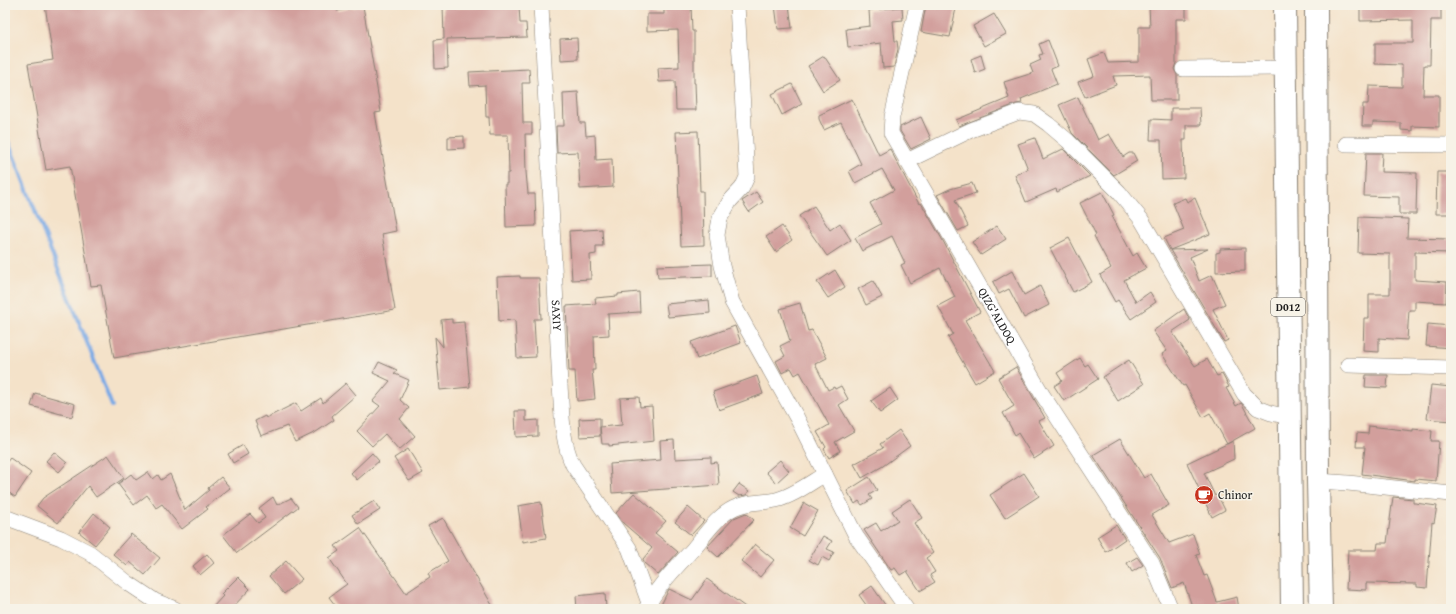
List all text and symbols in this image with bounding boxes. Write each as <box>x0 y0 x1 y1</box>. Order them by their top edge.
street label: QIZG'ALDOQ <box>974 284 1021 348</box>
road number: D012 <box>1271 298 1305 316</box>
street label: SAXIY <box>548 299 566 332</box>
cafe icon: Chinor <box>1193 484 1215 506</box>
place label: Chinor <box>1218 486 1252 503</box>

